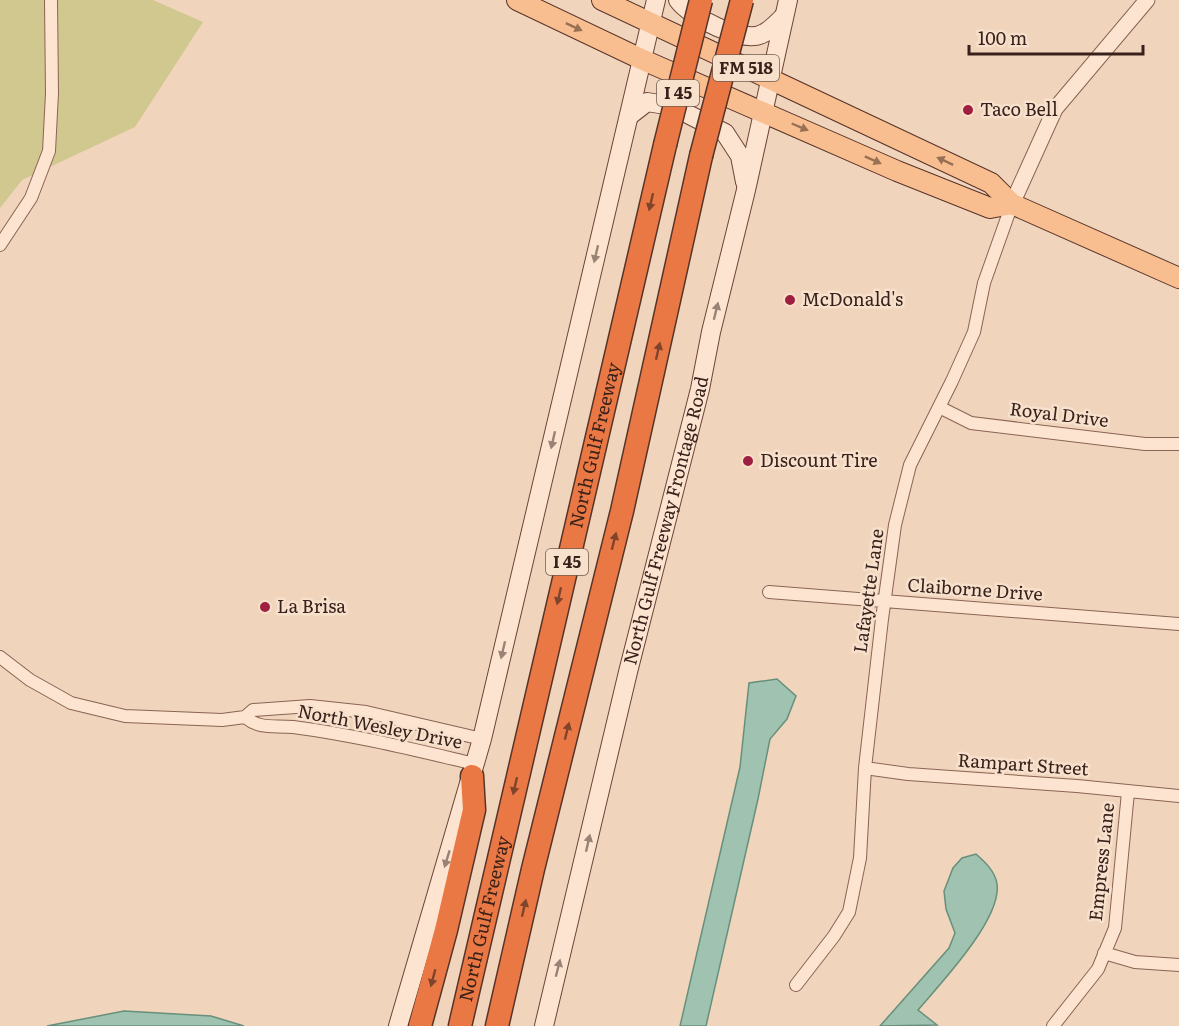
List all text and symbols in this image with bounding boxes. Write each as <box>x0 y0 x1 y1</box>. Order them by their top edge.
scale bar <box>969 18 1143 56</box>
one-way arrow <box>565 23 582 32</box>
text: 100 m <box>978 24 1027 51</box>
road number: FM 518 <box>713 55 779 81</box>
road number: I 45 <box>657 80 699 106</box>
place label: Taco Bell <box>980 95 1058 122</box>
marker: Taco Bell <box>961 103 975 117</box>
one-way arrow <box>792 123 809 132</box>
one-way arrow <box>864 156 881 165</box>
one-way arrow <box>936 157 953 166</box>
one-way arrow <box>646 193 656 211</box>
one-way arrow <box>591 245 600 264</box>
place label: McDonald's <box>802 285 903 312</box>
marker: McDonald's <box>783 293 797 307</box>
one-way arrow <box>712 302 722 320</box>
one-way arrow <box>653 342 663 360</box>
street label: North Gulf Freeway <box>561 359 626 531</box>
street label: North Gulf Freeway Frontage Road <box>615 374 714 668</box>
street label: Royal Drive <box>1008 394 1110 433</box>
one-way arrow <box>548 431 557 450</box>
place label: Discount Tire <box>760 446 878 473</box>
marker: Discount Tire <box>741 454 755 468</box>
street label: Lafayette Lane <box>845 527 890 655</box>
one-way arrow <box>610 532 620 551</box>
road number: I 45 <box>546 549 588 575</box>
street label: Claiborne Drive <box>907 570 1044 607</box>
one-way arrow <box>554 587 563 606</box>
place label: La Brisa <box>277 592 346 619</box>
marker: La Brisa <box>258 600 272 614</box>
one-way arrow <box>498 641 508 659</box>
street label: North Wesley Drive <box>296 696 465 755</box>
one-way arrow <box>563 721 573 740</box>
street label: Rampart Street <box>957 745 1090 782</box>
one-way arrow <box>509 777 519 795</box>
street label: Empress Lane <box>1081 801 1120 922</box>
street label: North Gulf Freeway <box>451 832 516 1004</box>
one-way arrow <box>583 834 593 852</box>
one-way arrow <box>442 850 451 868</box>
one-way arrow <box>519 899 529 917</box>
one-way arrow <box>553 959 563 977</box>
one-way arrow <box>427 969 437 987</box>

